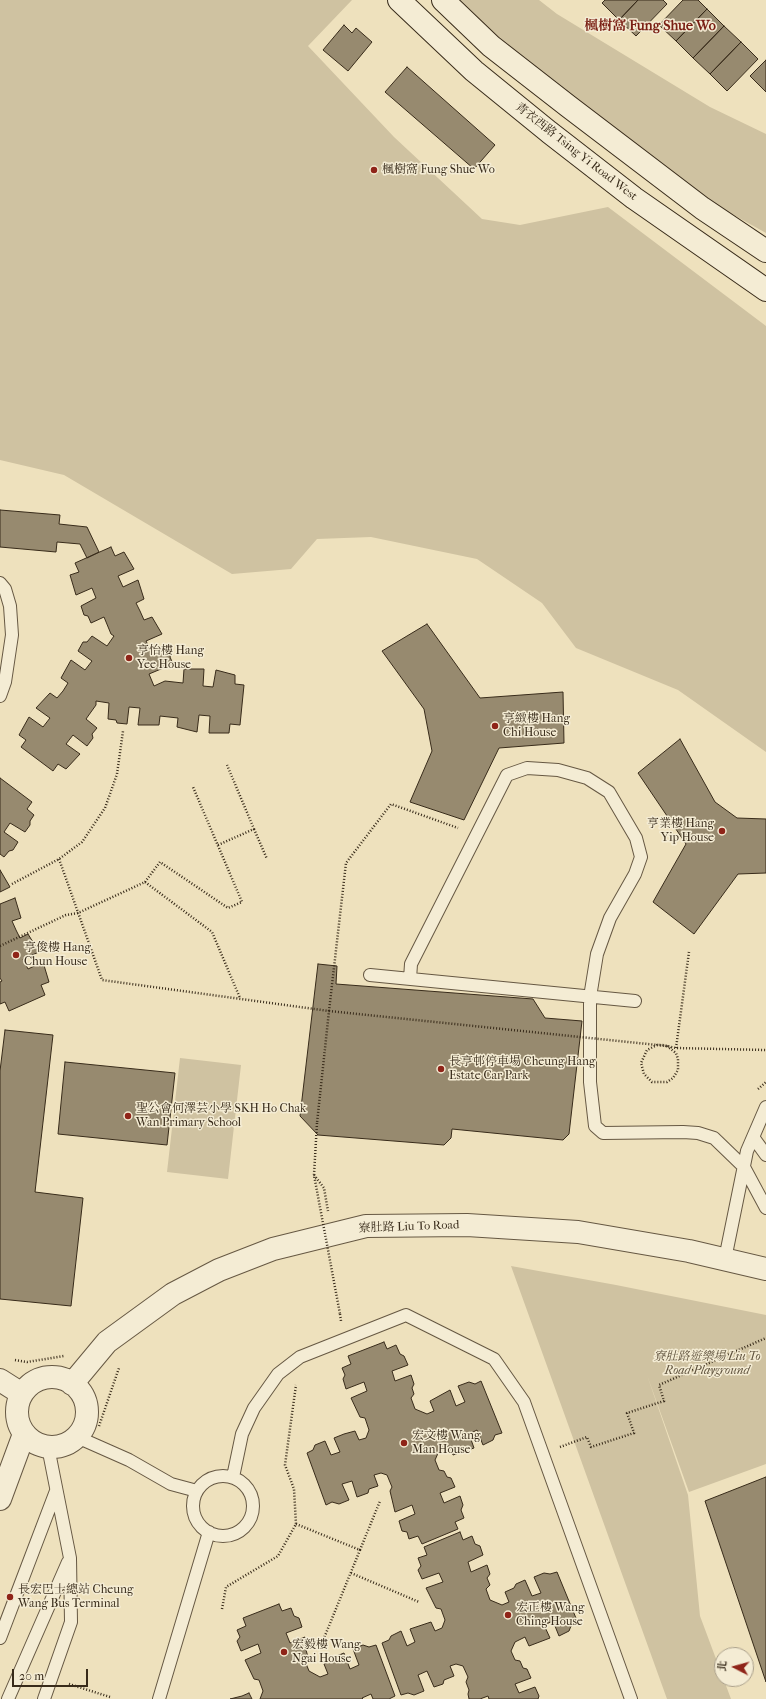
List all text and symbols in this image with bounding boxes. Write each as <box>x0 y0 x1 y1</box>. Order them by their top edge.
district label: 楓樹窩 Fung Shue Wo <box>584 19 716 35</box>
street label: 青衣西路 Tsing Yi Road West <box>512 100 640 204</box>
place label: 楓樹窩 Fung Shue Wo <box>382 163 495 177</box>
marker: 楓樹窩 Fung Shue Wo <box>369 165 379 175</box>
place label: 亨怡樓 Hang Yee House <box>137 644 204 672</box>
marker: 亨怡樓 Hang Yee House <box>124 653 134 663</box>
place label: 亨緻樓 Hang Chi House <box>503 712 570 740</box>
marker: 亨緻樓 Hang Chi House <box>490 721 500 731</box>
place label: 亨業樓 Hang Yip House <box>647 817 714 845</box>
marker: 亨業樓 Hang Yip House <box>717 826 727 836</box>
place label: 亨俊樓 Hang Chun House <box>24 941 91 969</box>
marker: 亨俊樓 Hang Chun House <box>11 950 21 960</box>
place label: 長亨邨停車場 Cheung Hang Estate Car Park <box>449 1055 595 1083</box>
marker: 長亨邨停車場 Cheung Hang Estate Car Park <box>436 1064 446 1074</box>
place label: 聖公會何澤芸小學 SKH Ho Chak Wan Primary School <box>136 1102 306 1130</box>
marker: 聖公會何澤芸小學 SKH Ho Chak Wan Primary School <box>123 1111 133 1121</box>
street label: 寮肚路 Liu To Road <box>358 1218 460 1236</box>
park label: 寮肚路遊樂場 Liu To Road Playground <box>653 1350 761 1378</box>
place label: 宏文樓 Wang Man House <box>412 1429 480 1457</box>
marker: 宏文樓 Wang Man House <box>399 1438 409 1448</box>
place label: 長宏巴士總站 Cheung Wang Bus Terminal <box>18 1583 133 1611</box>
marker: 長宏巴士總站 Cheung Wang Bus Terminal <box>5 1592 15 1602</box>
place label: 宏正樓 Wang Ching House <box>516 1601 584 1629</box>
marker: 宏正樓 Wang Ching House <box>503 1610 513 1620</box>
place label: 宏毅樓 Wang Ngai House <box>292 1638 360 1666</box>
marker: 宏毅樓 Wang Ngai House <box>279 1647 289 1657</box>
north arrow <box>714 1647 754 1687</box>
text: 北 <box>716 1660 730 1672</box>
scale bar <box>14 1661 90 1687</box>
text: 20 m <box>19 1669 44 1683</box>

